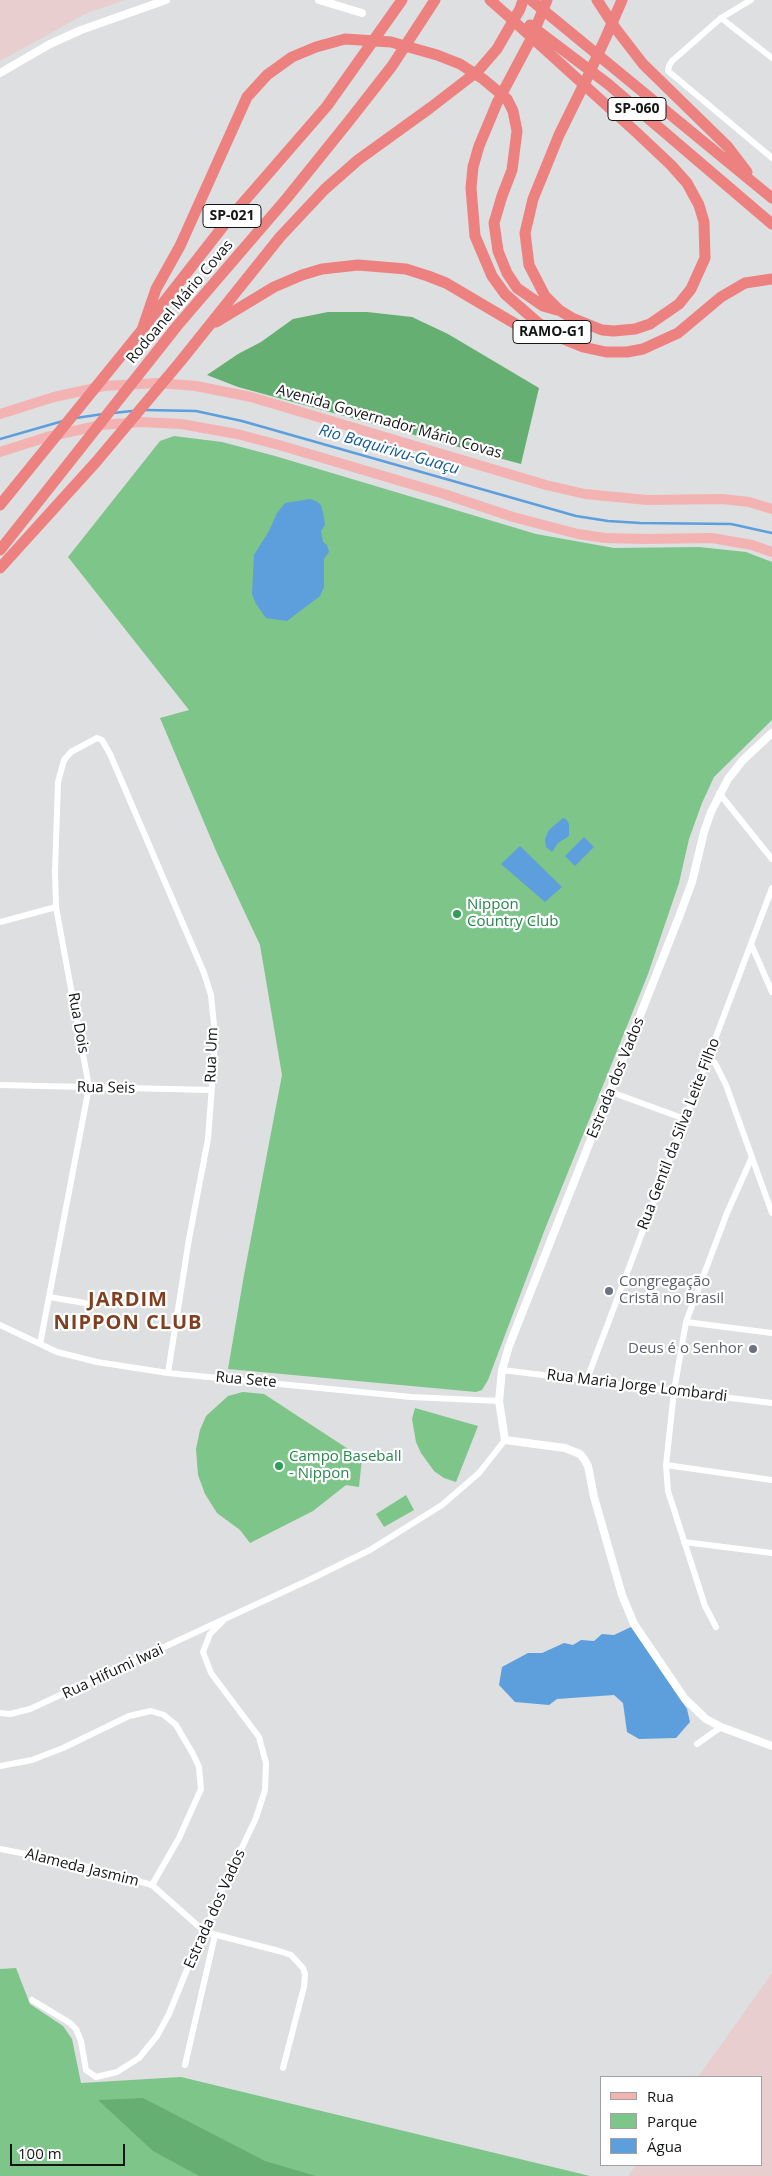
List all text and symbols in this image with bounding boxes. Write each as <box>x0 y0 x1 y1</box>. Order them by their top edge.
road number: SP-060 <box>608 98 666 120</box>
road number: SP-021 <box>203 205 261 228</box>
street label: Rodoanel Mário Covas <box>123 236 237 368</box>
road number: RAMO-G1 <box>513 321 591 344</box>
street label: Avenida Governador Mário Covas <box>274 381 504 463</box>
water label: Rio Baquirivu-Guaçu <box>317 421 461 479</box>
place label: Nippon Country Club <box>467 896 558 931</box>
marker: Nippon Country Club <box>451 908 463 920</box>
street label: Rua Dois <box>64 991 92 1055</box>
street label: Estrada dos Vados <box>584 1015 648 1141</box>
street label: Rua Um <box>202 1027 222 1083</box>
street label: Rua Gentil da Silva Leite Filho <box>634 1035 724 1233</box>
street label: Rua Seis <box>77 1078 135 1098</box>
place label: Congregação Cristã no Brasil <box>619 1273 724 1308</box>
marker: Congregação Cristã no Brasil <box>603 1285 615 1297</box>
district label: JARDIM NIPPON CLUB <box>52 1288 204 1335</box>
place label: Deus é o Senhor <box>628 1340 743 1358</box>
marker: Deus é o Senhor <box>747 1343 759 1355</box>
street label: Rua Maria Jorge Lombardi <box>546 1366 728 1406</box>
street label: Rua Sete <box>215 1368 277 1392</box>
place label: Campo Baseball - Nippon <box>289 1448 401 1483</box>
marker: Campo Baseball - Nippon <box>273 1460 285 1472</box>
street label: Rua Hifumi Iwai <box>60 1641 166 1703</box>
street label: Alameda Jasmim <box>23 1845 141 1891</box>
street label: Estrada dos Vados <box>181 1847 249 1971</box>
legend <box>600 2076 762 2166</box>
text: Rua <box>647 2086 674 2106</box>
text: Parque <box>647 2111 697 2131</box>
scale bar <box>12 2134 128 2166</box>
text: Água <box>647 2136 682 2156</box>
text: 100 m <box>18 2143 62 2163</box>

